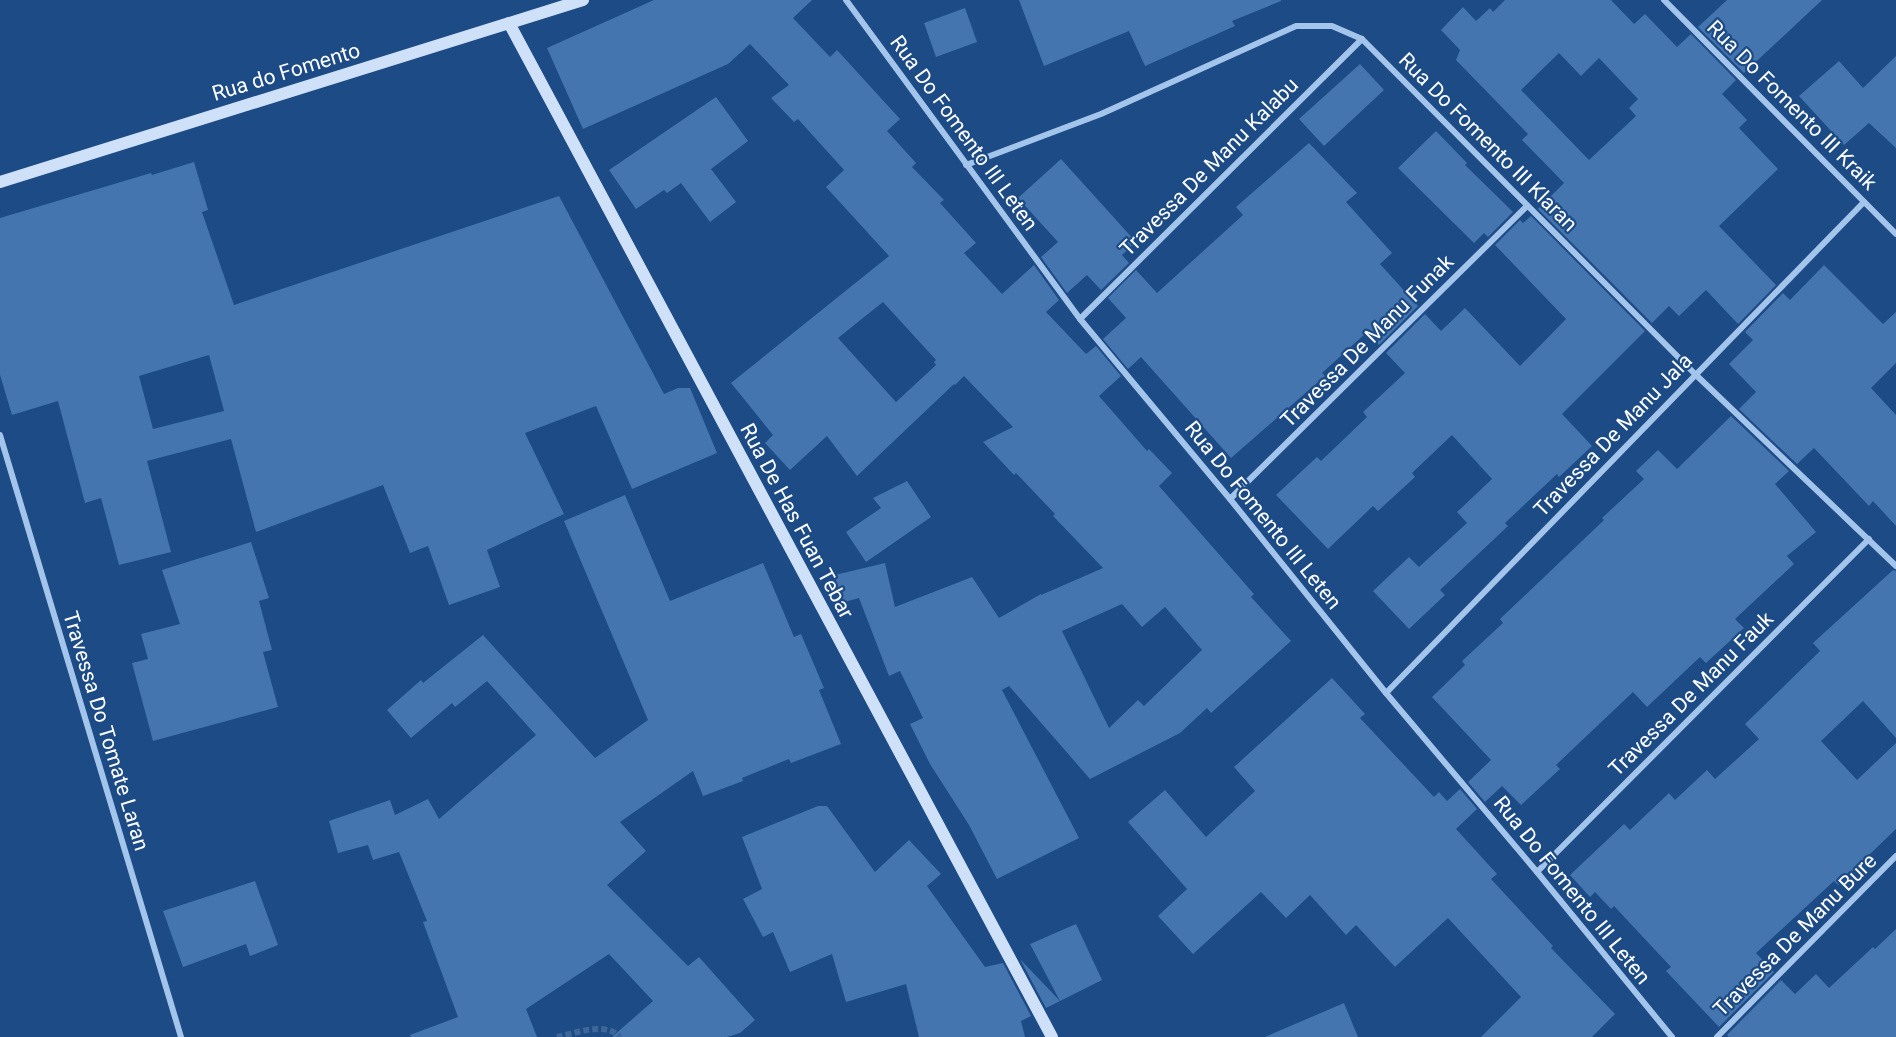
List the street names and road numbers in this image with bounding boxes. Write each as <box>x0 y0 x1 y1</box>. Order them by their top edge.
street label: Rua Do Fomento III Kraik <box>1702 15 1882 195</box>
street label: Rua Do Fomento III Leten <box>885 31 1043 235</box>
street label: Rua do Fomento <box>209 38 363 106</box>
street label: Rua Do Fomento III Klaran <box>1394 48 1582 236</box>
street label: Travessa De Manu Kalabu <box>1115 73 1303 261</box>
street label: Travessa De Manu Funak <box>1276 249 1459 432</box>
street label: Travessa De Manu Jala <box>1529 349 1697 521</box>
street label: Rua Do Fomento III Leten <box>1180 416 1346 614</box>
street label: Rua De Has Fuan Tebar <box>735 419 859 623</box>
street label: Travessa De Manu Fauk <box>1604 607 1778 781</box>
street label: Travessa Do Tomate Laran <box>58 609 154 853</box>
street label: Rua Do Fomento III Leten <box>1489 791 1655 989</box>
street label: Travessa De Manu Bure <box>1709 849 1881 1021</box>

